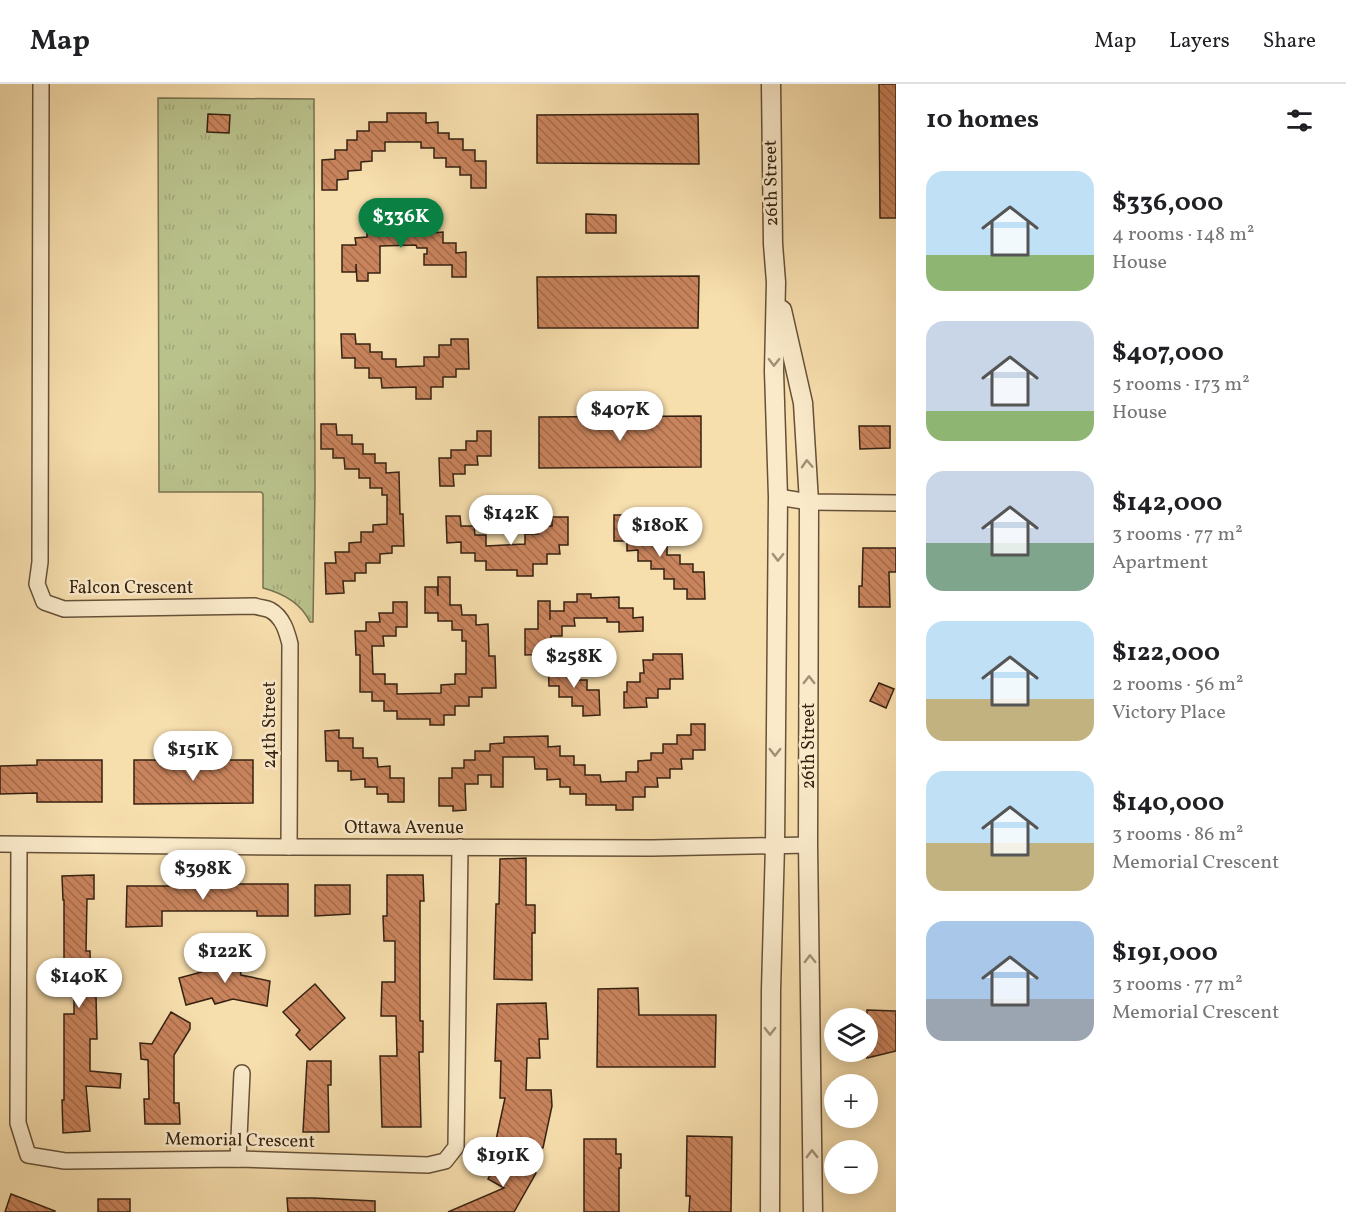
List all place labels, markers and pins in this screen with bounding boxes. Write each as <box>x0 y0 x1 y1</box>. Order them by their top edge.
pin: $336K <box>359 198 443 249</box>
pin: $407K <box>578 391 662 442</box>
pin: $142K <box>469 495 553 546</box>
pin: $180K <box>618 507 702 558</box>
pin: $258K <box>532 638 616 689</box>
pin: $151K <box>151 731 235 782</box>
pin: $398K <box>161 850 245 901</box>
pin: $122K <box>183 933 267 984</box>
pin: $140K <box>37 958 121 1009</box>
pin: $191K <box>461 1137 545 1188</box>

